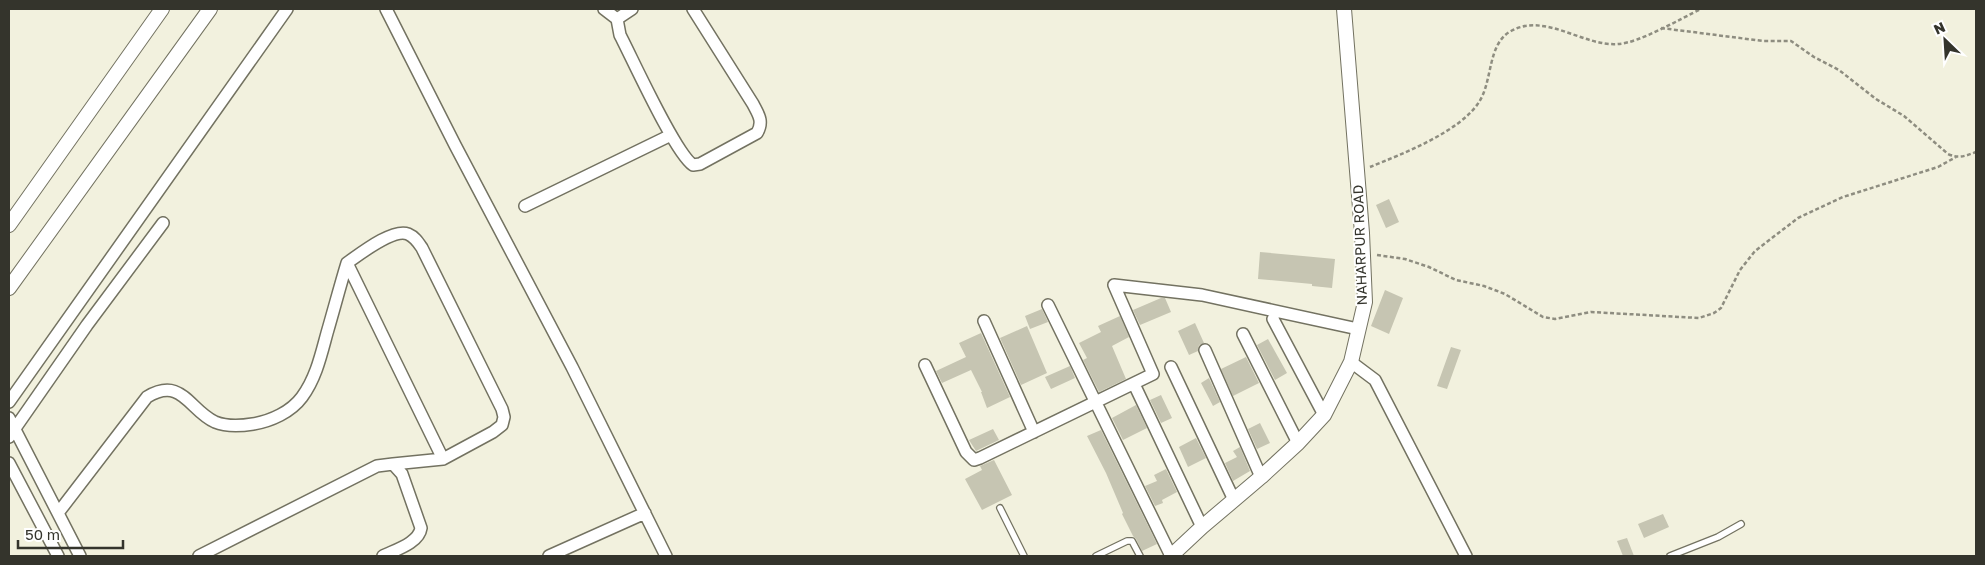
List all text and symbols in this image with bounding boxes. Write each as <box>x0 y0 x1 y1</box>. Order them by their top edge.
north arrow <box>1920 15 1970 65</box>
text: N <box>1931 18 1948 38</box>
street label: NAHARPUR ROAD <box>1349 184 1370 306</box>
scale bar <box>18 518 122 550</box>
text: 50 m <box>25 525 60 543</box>

